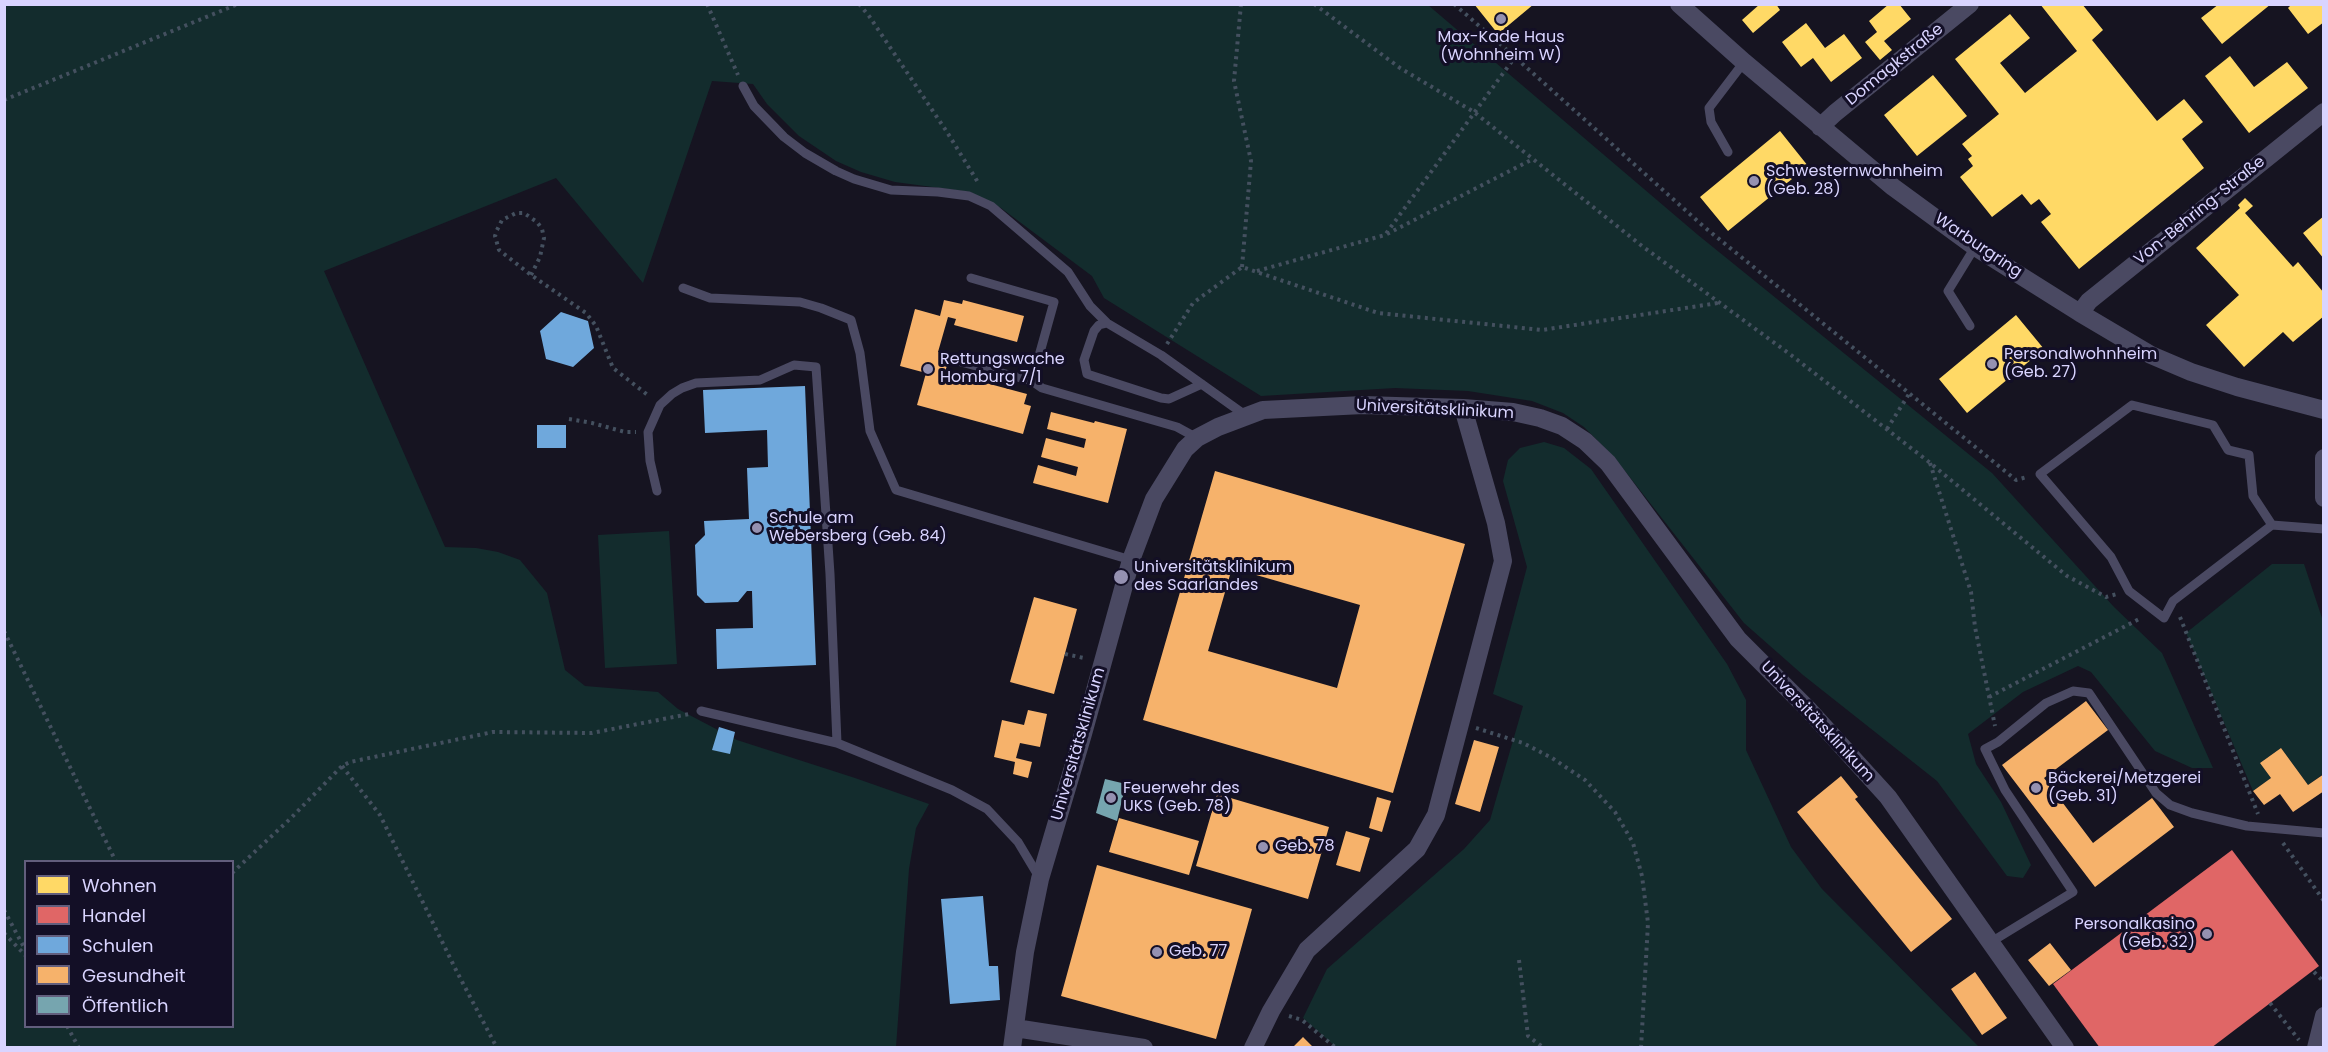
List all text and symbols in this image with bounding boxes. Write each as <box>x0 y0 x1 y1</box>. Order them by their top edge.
marker: Max-Kade Haus (Wohnheim W) <box>1494 12 1508 26</box>
street label: Domagkstraße <box>1842 20 1948 110</box>
place label: Max-Kade Haus (Wohnheim W) <box>1438 28 1564 66</box>
street label: Von-Behring-Straße <box>2131 152 2269 270</box>
place label: Schwesternwohnheim (Geb. 28) <box>1766 162 1943 200</box>
marker: Schwesternwohnheim (Geb. 28) <box>1747 174 1761 188</box>
street label: Warburgring <box>1931 210 2025 282</box>
place label: Personalwohnheim (Geb. 27) <box>2004 345 2157 383</box>
place label: Rettungswache Homburg 7/1 <box>940 350 1065 388</box>
marker: Personalwohnheim (Geb. 27) <box>1985 357 1999 371</box>
marker: Rettungswache Homburg 7/1 <box>921 362 935 376</box>
street label: Universitätsklinikum <box>1356 396 1514 424</box>
place label: Schule am Webersberg (Geb. 84) <box>769 509 947 547</box>
marker: Schule am Webersberg (Geb. 84) <box>750 521 764 535</box>
place label: Universitätsklinikum des Saarlandes <box>1134 558 1292 596</box>
marker: Universitätsklinikum des Saarlandes <box>1112 568 1130 586</box>
street label: Universitätsklinikum <box>1756 658 1878 786</box>
street label: Universitätsklinikum <box>1048 665 1110 823</box>
place label: Bäckerei/Metzgerei (Geb. 31) <box>2048 769 2201 807</box>
place label: Feuerwehr des UKS (Geb. 78) <box>1123 779 1240 817</box>
marker: Bäckerei/Metzgerei (Geb. 31) <box>2029 781 2043 795</box>
marker: Feuerwehr des UKS (Geb. 78) <box>1104 791 1118 805</box>
place label: Geb. 78 <box>1275 837 1335 857</box>
marker: Geb. 78 <box>1256 840 1270 854</box>
legend <box>24 860 234 1028</box>
text: Wohnen <box>82 873 157 898</box>
text: Handel <box>82 903 146 928</box>
place label: Personalkasino (Geb. 32) <box>2074 915 2195 953</box>
marker: Personalkasino (Geb. 32) <box>2200 927 2214 941</box>
text: Schulen <box>82 933 154 958</box>
place label: Geb. 77 <box>1169 942 1227 962</box>
marker: Geb. 77 <box>1150 945 1164 959</box>
text: Gesundheit <box>82 963 185 988</box>
text: Öffentlich <box>82 993 169 1018</box>

